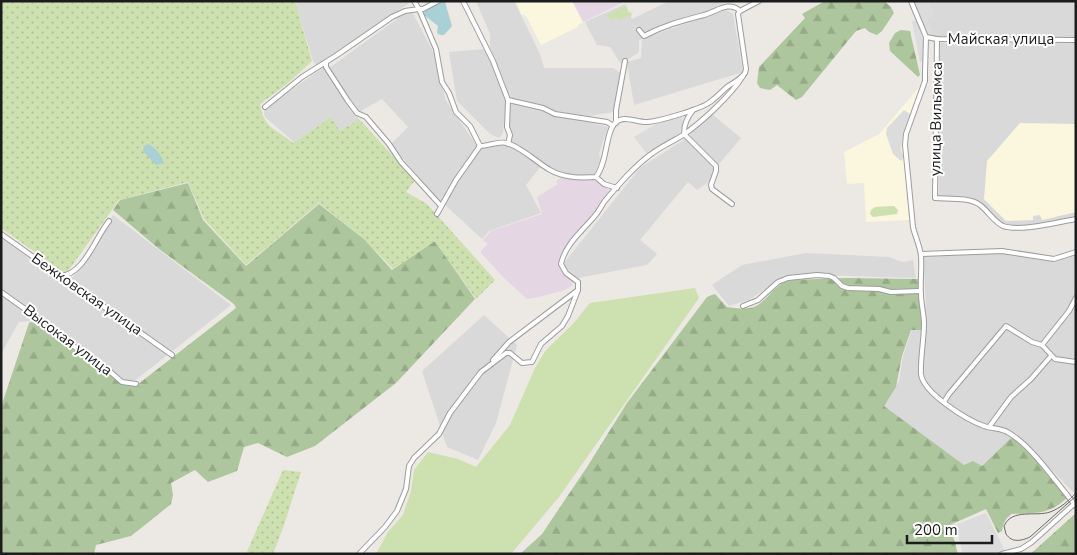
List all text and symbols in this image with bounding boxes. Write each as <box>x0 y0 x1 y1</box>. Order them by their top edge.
street label: Майская улица <box>948 29 1054 49</box>
street label: улица Вильямса <box>925 62 947 176</box>
street label: Бежковская улица <box>28 248 146 340</box>
street label: Высокая улица <box>19 300 117 380</box>
scale bar <box>907 512 992 544</box>
text: 200 m <box>914 520 958 540</box>

